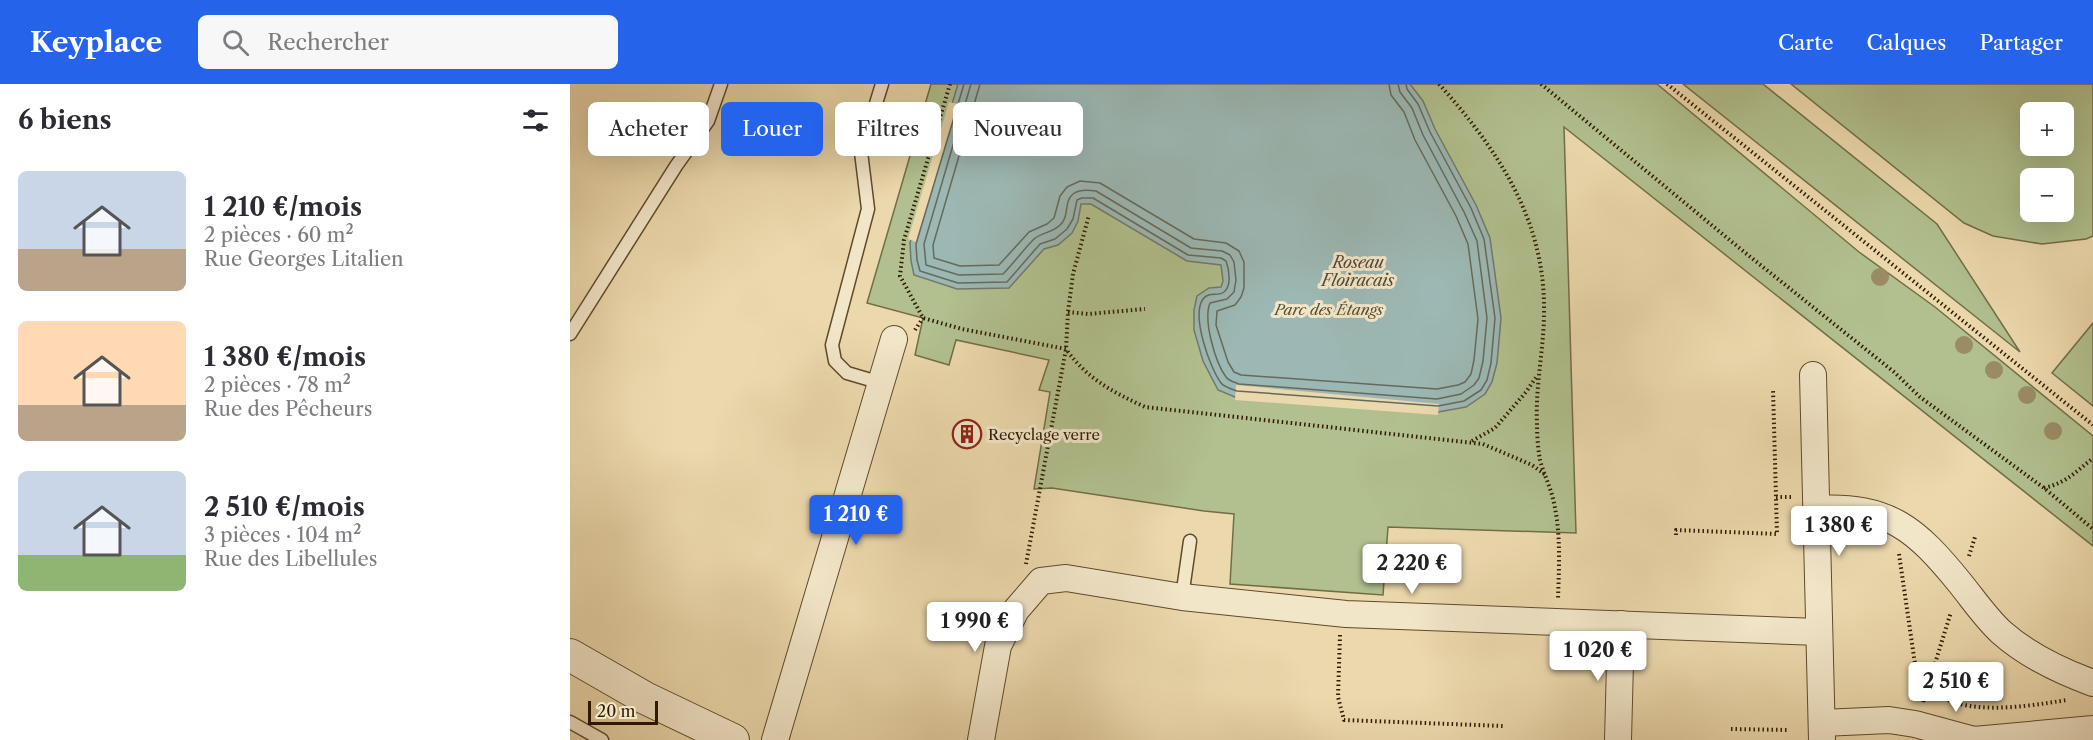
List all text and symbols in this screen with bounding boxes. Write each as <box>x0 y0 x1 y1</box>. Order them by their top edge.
search box <box>198 15 618 69</box>
text: Keyplace <box>30 25 162 59</box>
icon: search <box>219 26 252 59</box>
text: Rechercher <box>267 29 389 56</box>
text: Carte <box>1778 30 1833 55</box>
text: Calques <box>1866 30 1946 55</box>
text: Partager <box>1979 30 2063 55</box>
chip: Acheter <box>588 102 709 156</box>
chip: Louer <box>721 102 823 156</box>
chip: Filtres <box>835 102 941 156</box>
chip: Nouveau <box>953 102 1083 156</box>
map controls <box>2020 102 2074 222</box>
button: + <box>2020 102 2074 156</box>
text: 6 biens <box>18 104 112 136</box>
icon: filters <box>519 104 552 137</box>
button: − <box>2020 168 2074 222</box>
text: 1 210 €/mois <box>204 191 362 223</box>
icon: home <box>66 195 138 267</box>
text: 2 pièces · 60 m² <box>204 223 354 247</box>
text: Rue Georges Litalien <box>204 247 404 271</box>
water label: Roseau Floiracais <box>1320 252 1394 290</box>
park label: Parc des Étangs <box>1274 300 1384 319</box>
text: 1 380 €/mois <box>204 341 366 373</box>
icon: home <box>66 345 138 417</box>
text: 2 pièces · 78 m² <box>204 373 351 397</box>
text: Rue des Pêcheurs <box>204 397 372 421</box>
building icon: Recyclage verre <box>951 418 983 450</box>
place label: Recyclage verre <box>988 425 1100 444</box>
text: 2 510 €/mois <box>204 491 365 523</box>
icon: home <box>66 495 138 567</box>
pin: 1 210 € <box>801 495 911 546</box>
text: 1 210 € <box>823 502 889 526</box>
pin: 1 380 € <box>1784 506 1894 557</box>
text: 1 380 € <box>1805 513 1873 537</box>
text: 3 pièces · 104 m² <box>204 523 361 547</box>
pin: 2 220 € <box>1357 544 1467 595</box>
text: Rue des Libellules <box>204 547 377 571</box>
text: 2 220 € <box>1377 551 1447 575</box>
pin: 1 990 € <box>920 602 1030 653</box>
text: 1 990 € <box>941 609 1009 633</box>
pin: 1 020 € <box>1543 631 1653 682</box>
text: 1 020 € <box>1563 638 1633 662</box>
pin: 2 510 € <box>1901 662 2011 713</box>
text: 2 510 € <box>1922 669 1990 693</box>
scale bar <box>588 698 658 726</box>
text: 20 m <box>597 701 636 721</box>

